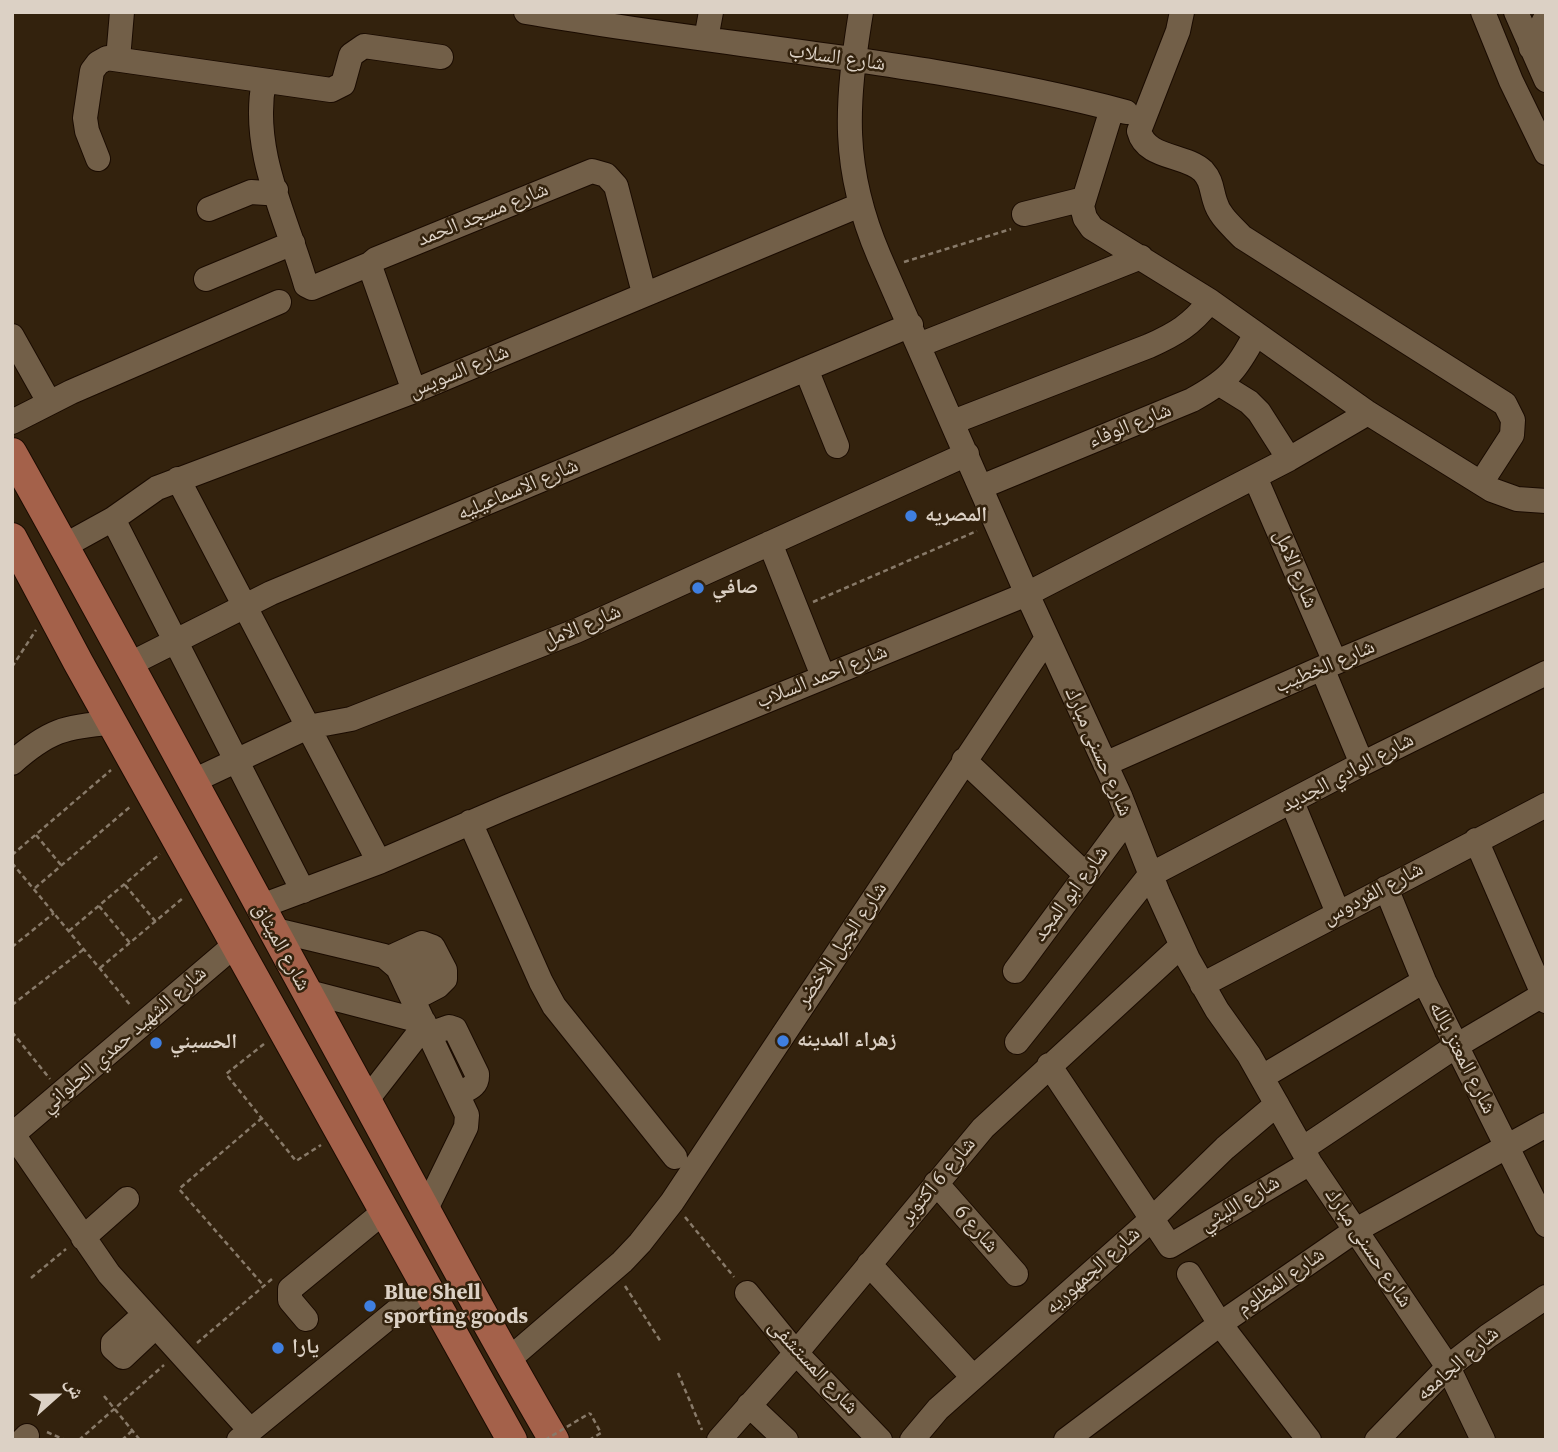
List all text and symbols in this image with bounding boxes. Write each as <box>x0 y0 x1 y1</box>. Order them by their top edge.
street label: شارع السلاب <box>787 39 887 77</box>
street label: شارع مسجد الحمد <box>414 177 552 253</box>
street label: شارع السويس <box>405 340 513 404</box>
street label: شارع الوفاء <box>1085 398 1175 454</box>
street label: شارع الاسماعيليه <box>454 453 582 527</box>
place label: المصريه <box>925 503 987 529</box>
marker: المصريه <box>903 508 919 524</box>
street label: شارع الامل <box>1267 526 1323 612</box>
place label: صافي <box>712 575 758 601</box>
marker: صافي <box>690 580 706 596</box>
street label: شارع الامل <box>539 599 625 655</box>
street label: شارع الخطيب <box>1271 635 1379 699</box>
street label: شارع احمد السلاب <box>753 639 891 715</box>
street label: شارع حسنى مبارك <box>1058 684 1138 820</box>
street label: شارع الوادي الجديد <box>1278 728 1418 818</box>
street label: شارع ابو المجد <box>1028 841 1114 947</box>
street label: شارع الفردوس <box>1318 857 1428 931</box>
street label: شارع الجبل الاخضر <box>791 878 893 1012</box>
street label: شارع الميثاق <box>246 898 316 996</box>
street label: شارع الشهيد حمدي الحلواني <box>36 961 212 1119</box>
street label: شارع المعتز بالله <box>1423 998 1501 1118</box>
place label: زهراء المدينه <box>797 1028 896 1054</box>
place label: الحسيني <box>170 1030 237 1056</box>
marker: زهراء المدينه <box>775 1033 791 1049</box>
marker: الحسيني <box>148 1035 164 1051</box>
street label: شارع 6 اكتوبر <box>894 1132 982 1230</box>
street label: شارع الليثي <box>1195 1170 1285 1238</box>
street label: شارع حسنى مبارك <box>1319 1184 1417 1312</box>
street label: شارع 6 <box>948 1200 1004 1258</box>
street label: شارع الجمهوريه <box>1040 1222 1146 1320</box>
street label: شارع المظلوم <box>1232 1243 1330 1321</box>
place label: Blue Shell sporting goods <box>384 1281 528 1331</box>
marker: Blue Shell sporting goods <box>362 1298 378 1314</box>
street label: شارع المستشفى <box>763 1314 863 1420</box>
street label: شارع الجامعه <box>1411 1321 1505 1407</box>
place label: يارا <box>292 1335 319 1361</box>
marker: يارا <box>270 1340 286 1356</box>
north arrow <box>21 1361 91 1431</box>
text: ش <box>60 1374 91 1403</box>

